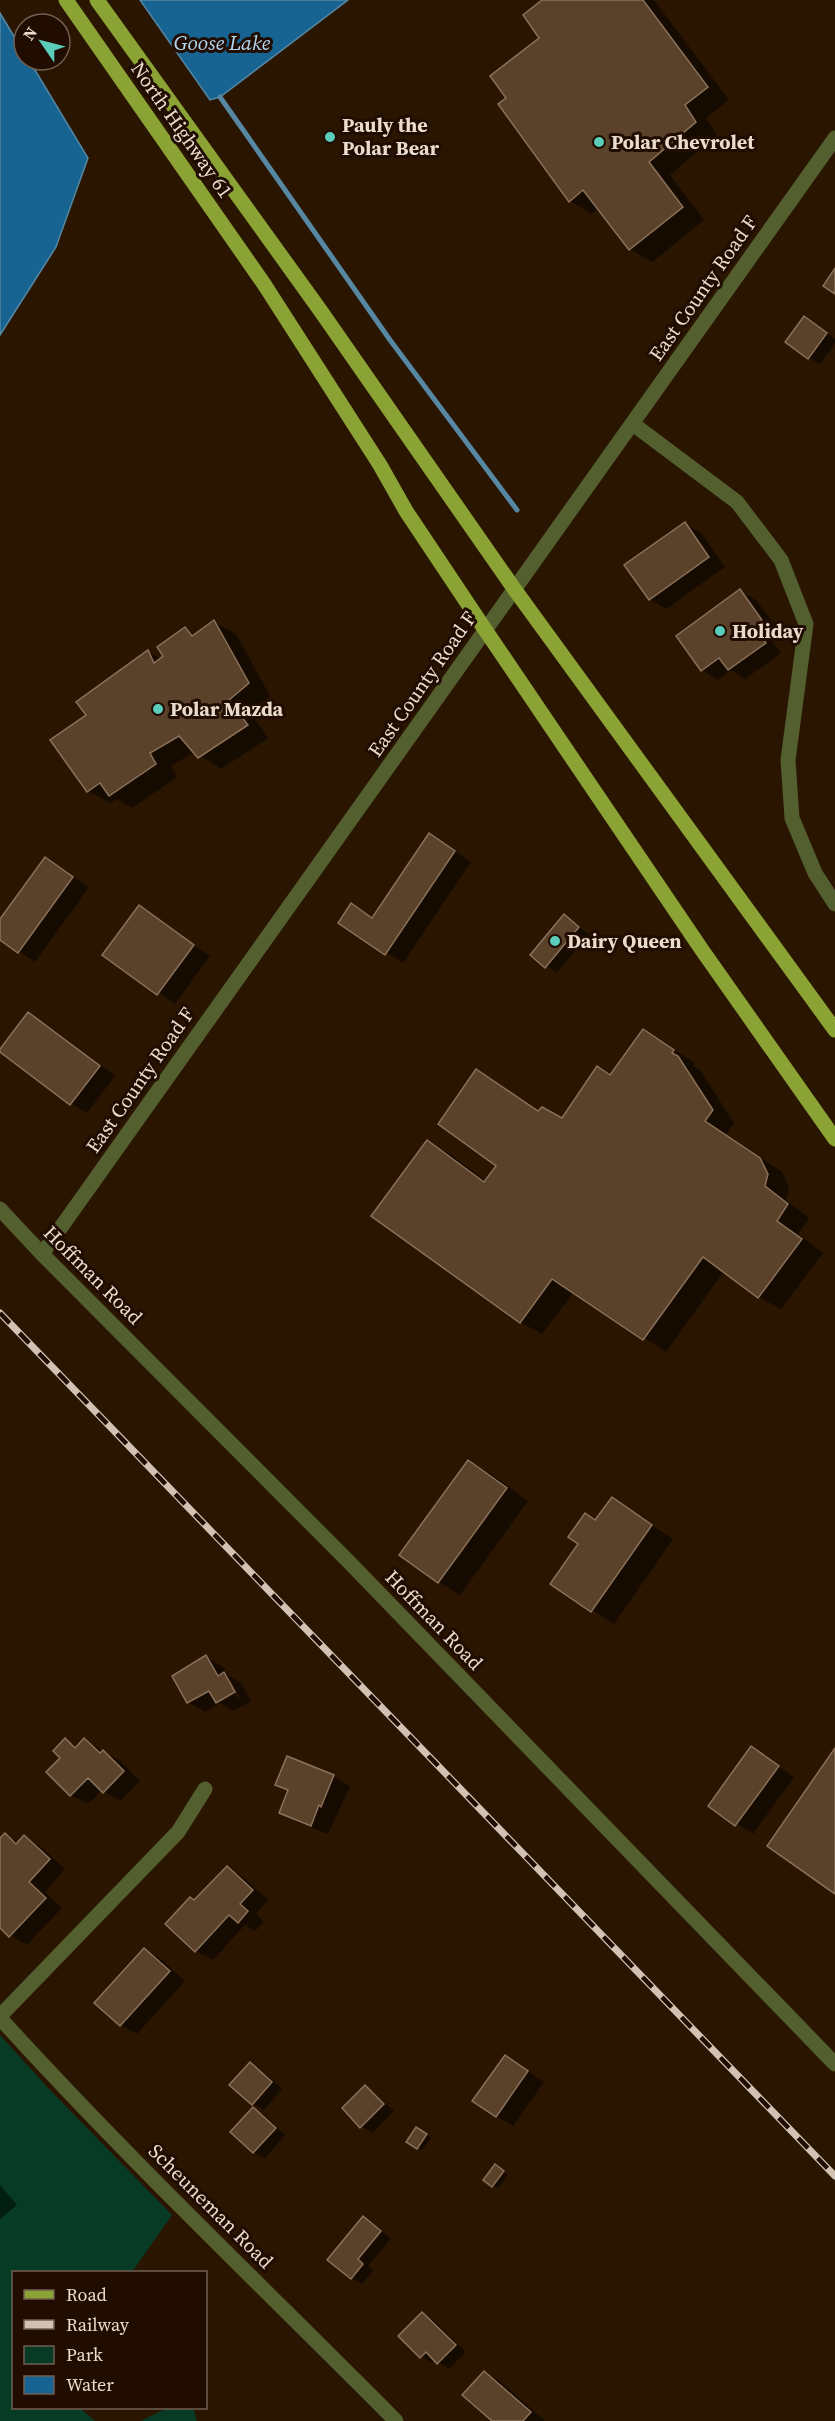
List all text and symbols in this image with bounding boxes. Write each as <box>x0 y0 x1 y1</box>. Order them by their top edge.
north arrow <box>12 12 72 72</box>
text: N <box>17 22 42 44</box>
water label: Goose Lake <box>174 28 271 57</box>
street label: North Highway 61 <box>124 56 240 204</box>
place label: Pauly the Polar Bear <box>342 111 440 162</box>
place label: Polar Chevrolet <box>611 128 755 156</box>
marker: Pauly the Polar Bear <box>323 130 337 144</box>
marker: Polar Chevrolet <box>592 135 606 149</box>
street label: East County Road F <box>642 209 764 367</box>
street label: East County Road F <box>361 605 483 763</box>
place label: Holiday <box>732 617 804 645</box>
marker: Holiday <box>713 624 727 638</box>
place label: Polar Mazda <box>170 695 284 723</box>
marker: Polar Mazda <box>151 702 165 716</box>
place label: Dairy Queen <box>567 927 682 955</box>
marker: Dairy Queen <box>548 934 562 948</box>
street label: East County Road F <box>79 1001 201 1159</box>
street label: Hoffman Road <box>37 1219 149 1331</box>
street label: Hoffman Road <box>379 1564 490 1677</box>
street label: Scheuneman Road <box>142 2137 280 2275</box>
legend <box>12 2271 207 2409</box>
text: Road <box>66 2282 107 2307</box>
text: Railway <box>66 2312 130 2337</box>
text: Park <box>66 2342 103 2367</box>
text: Water <box>66 2372 114 2397</box>

